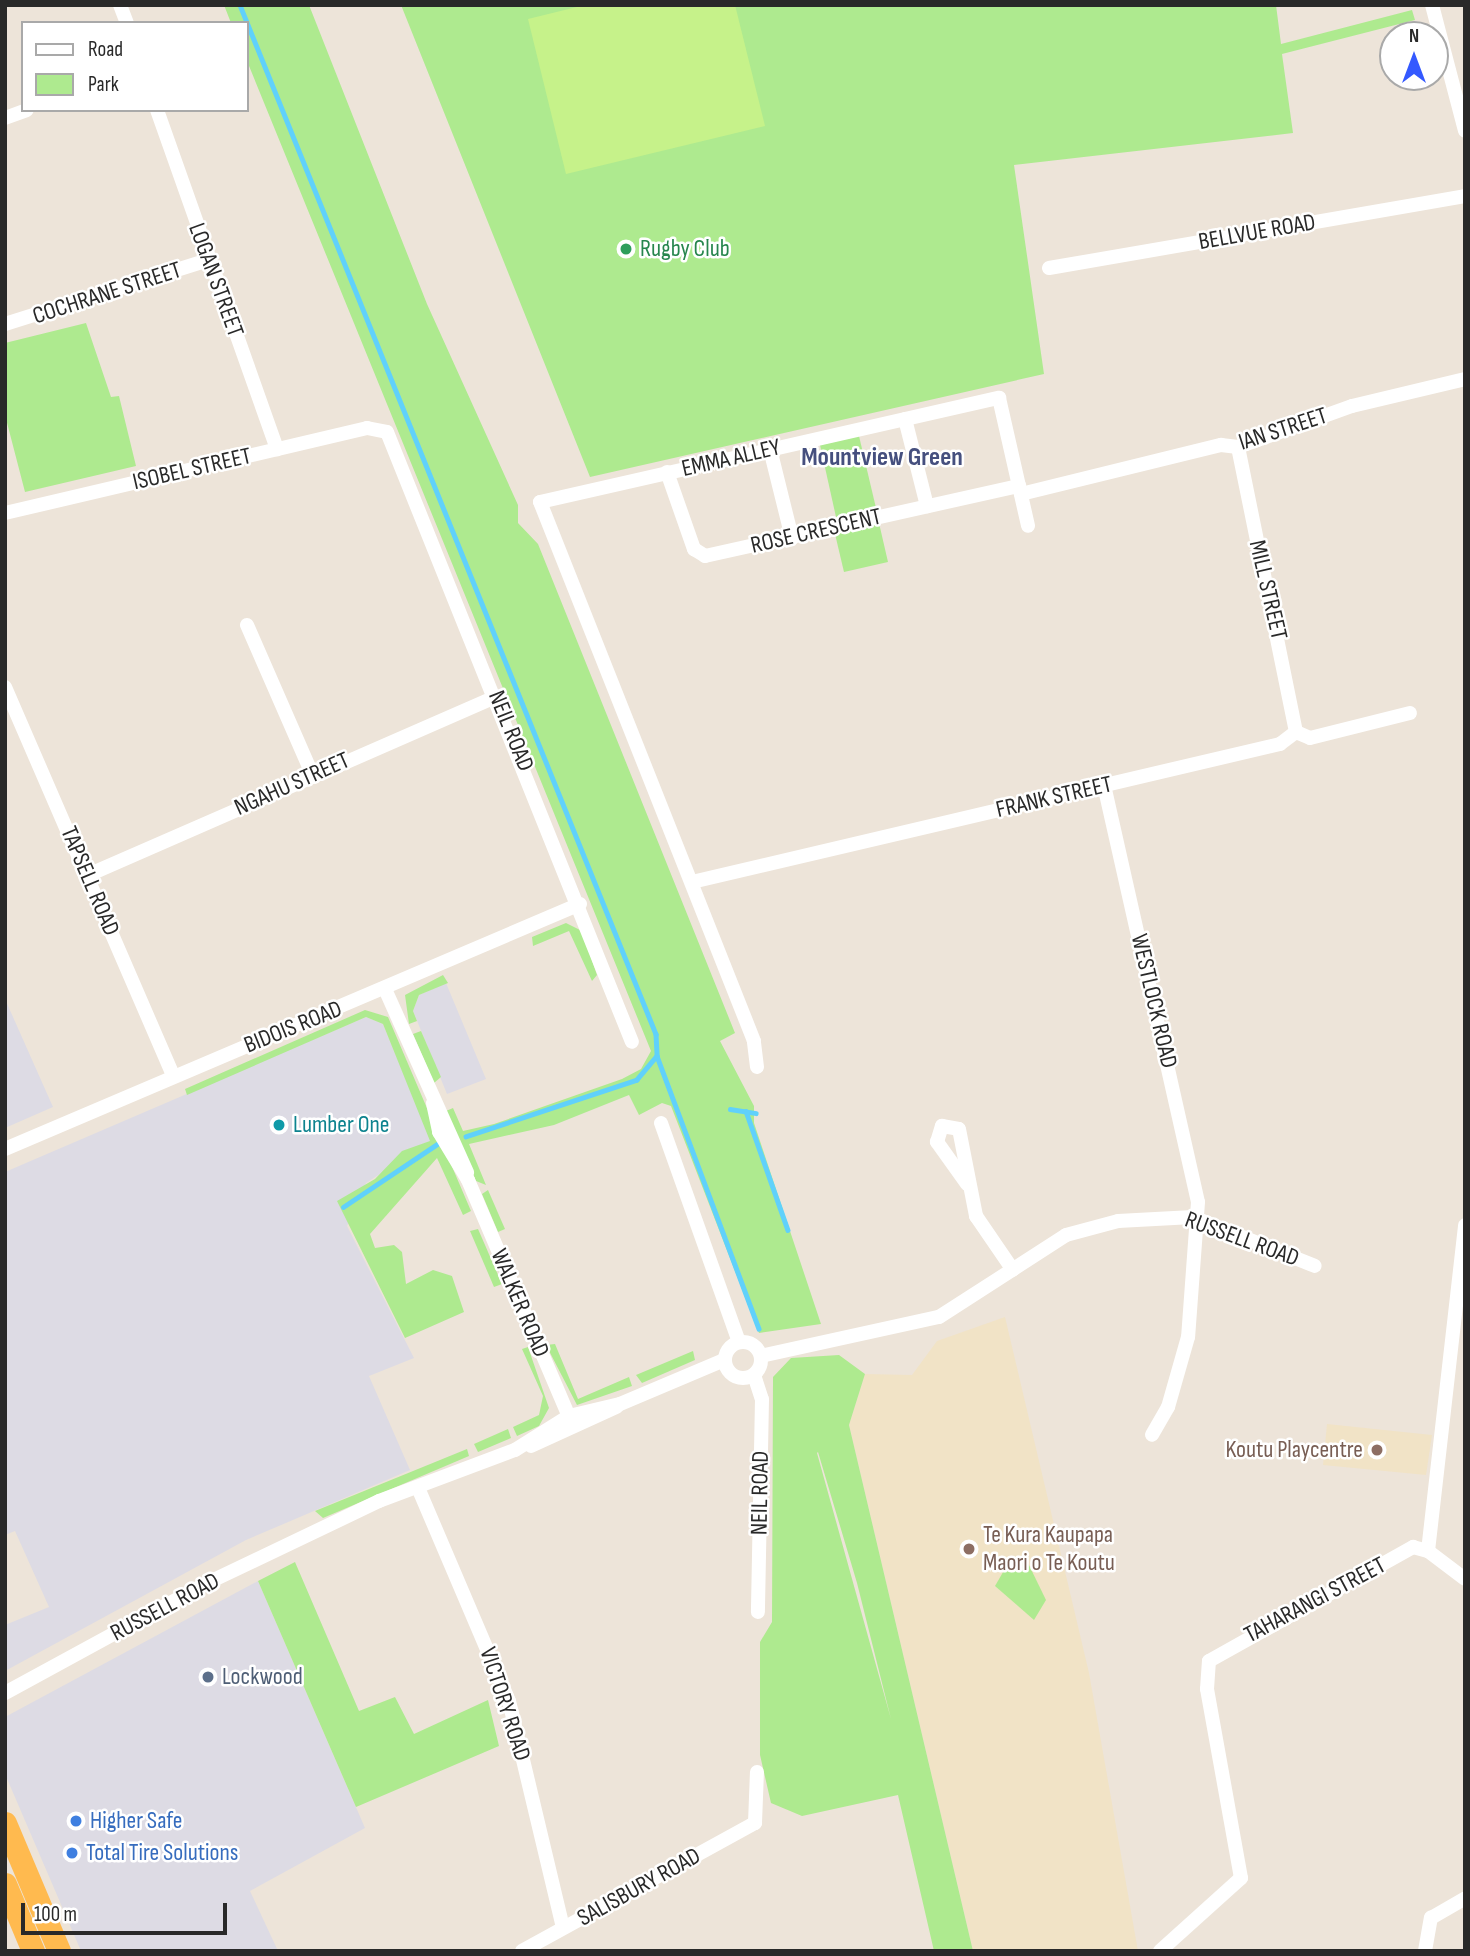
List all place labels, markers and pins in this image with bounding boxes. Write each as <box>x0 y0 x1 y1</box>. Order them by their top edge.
place label: Rugby Club <box>640 235 730 263</box>
marker: Rugby Club <box>618 241 634 257</box>
place label: Lumber One <box>293 1111 389 1139</box>
marker: Lumber One <box>271 1117 287 1133</box>
place label: Koutu Playcentre <box>1226 1436 1363 1464</box>
marker: Koutu Playcentre <box>1369 1442 1385 1458</box>
place label: Te Kura Kaupapa Maori o Te Koutu <box>983 1521 1115 1577</box>
marker: Te Kura Kaupapa Maori o Te Koutu <box>961 1541 977 1557</box>
place label: Lockwood <box>222 1663 303 1691</box>
marker: Lockwood <box>200 1669 216 1685</box>
place label: Higher Safe <box>90 1807 182 1835</box>
marker: Higher Safe <box>68 1813 84 1829</box>
place label: Total Tire Solutions <box>86 1839 238 1867</box>
marker: Total Tire Solutions <box>64 1845 80 1861</box>

